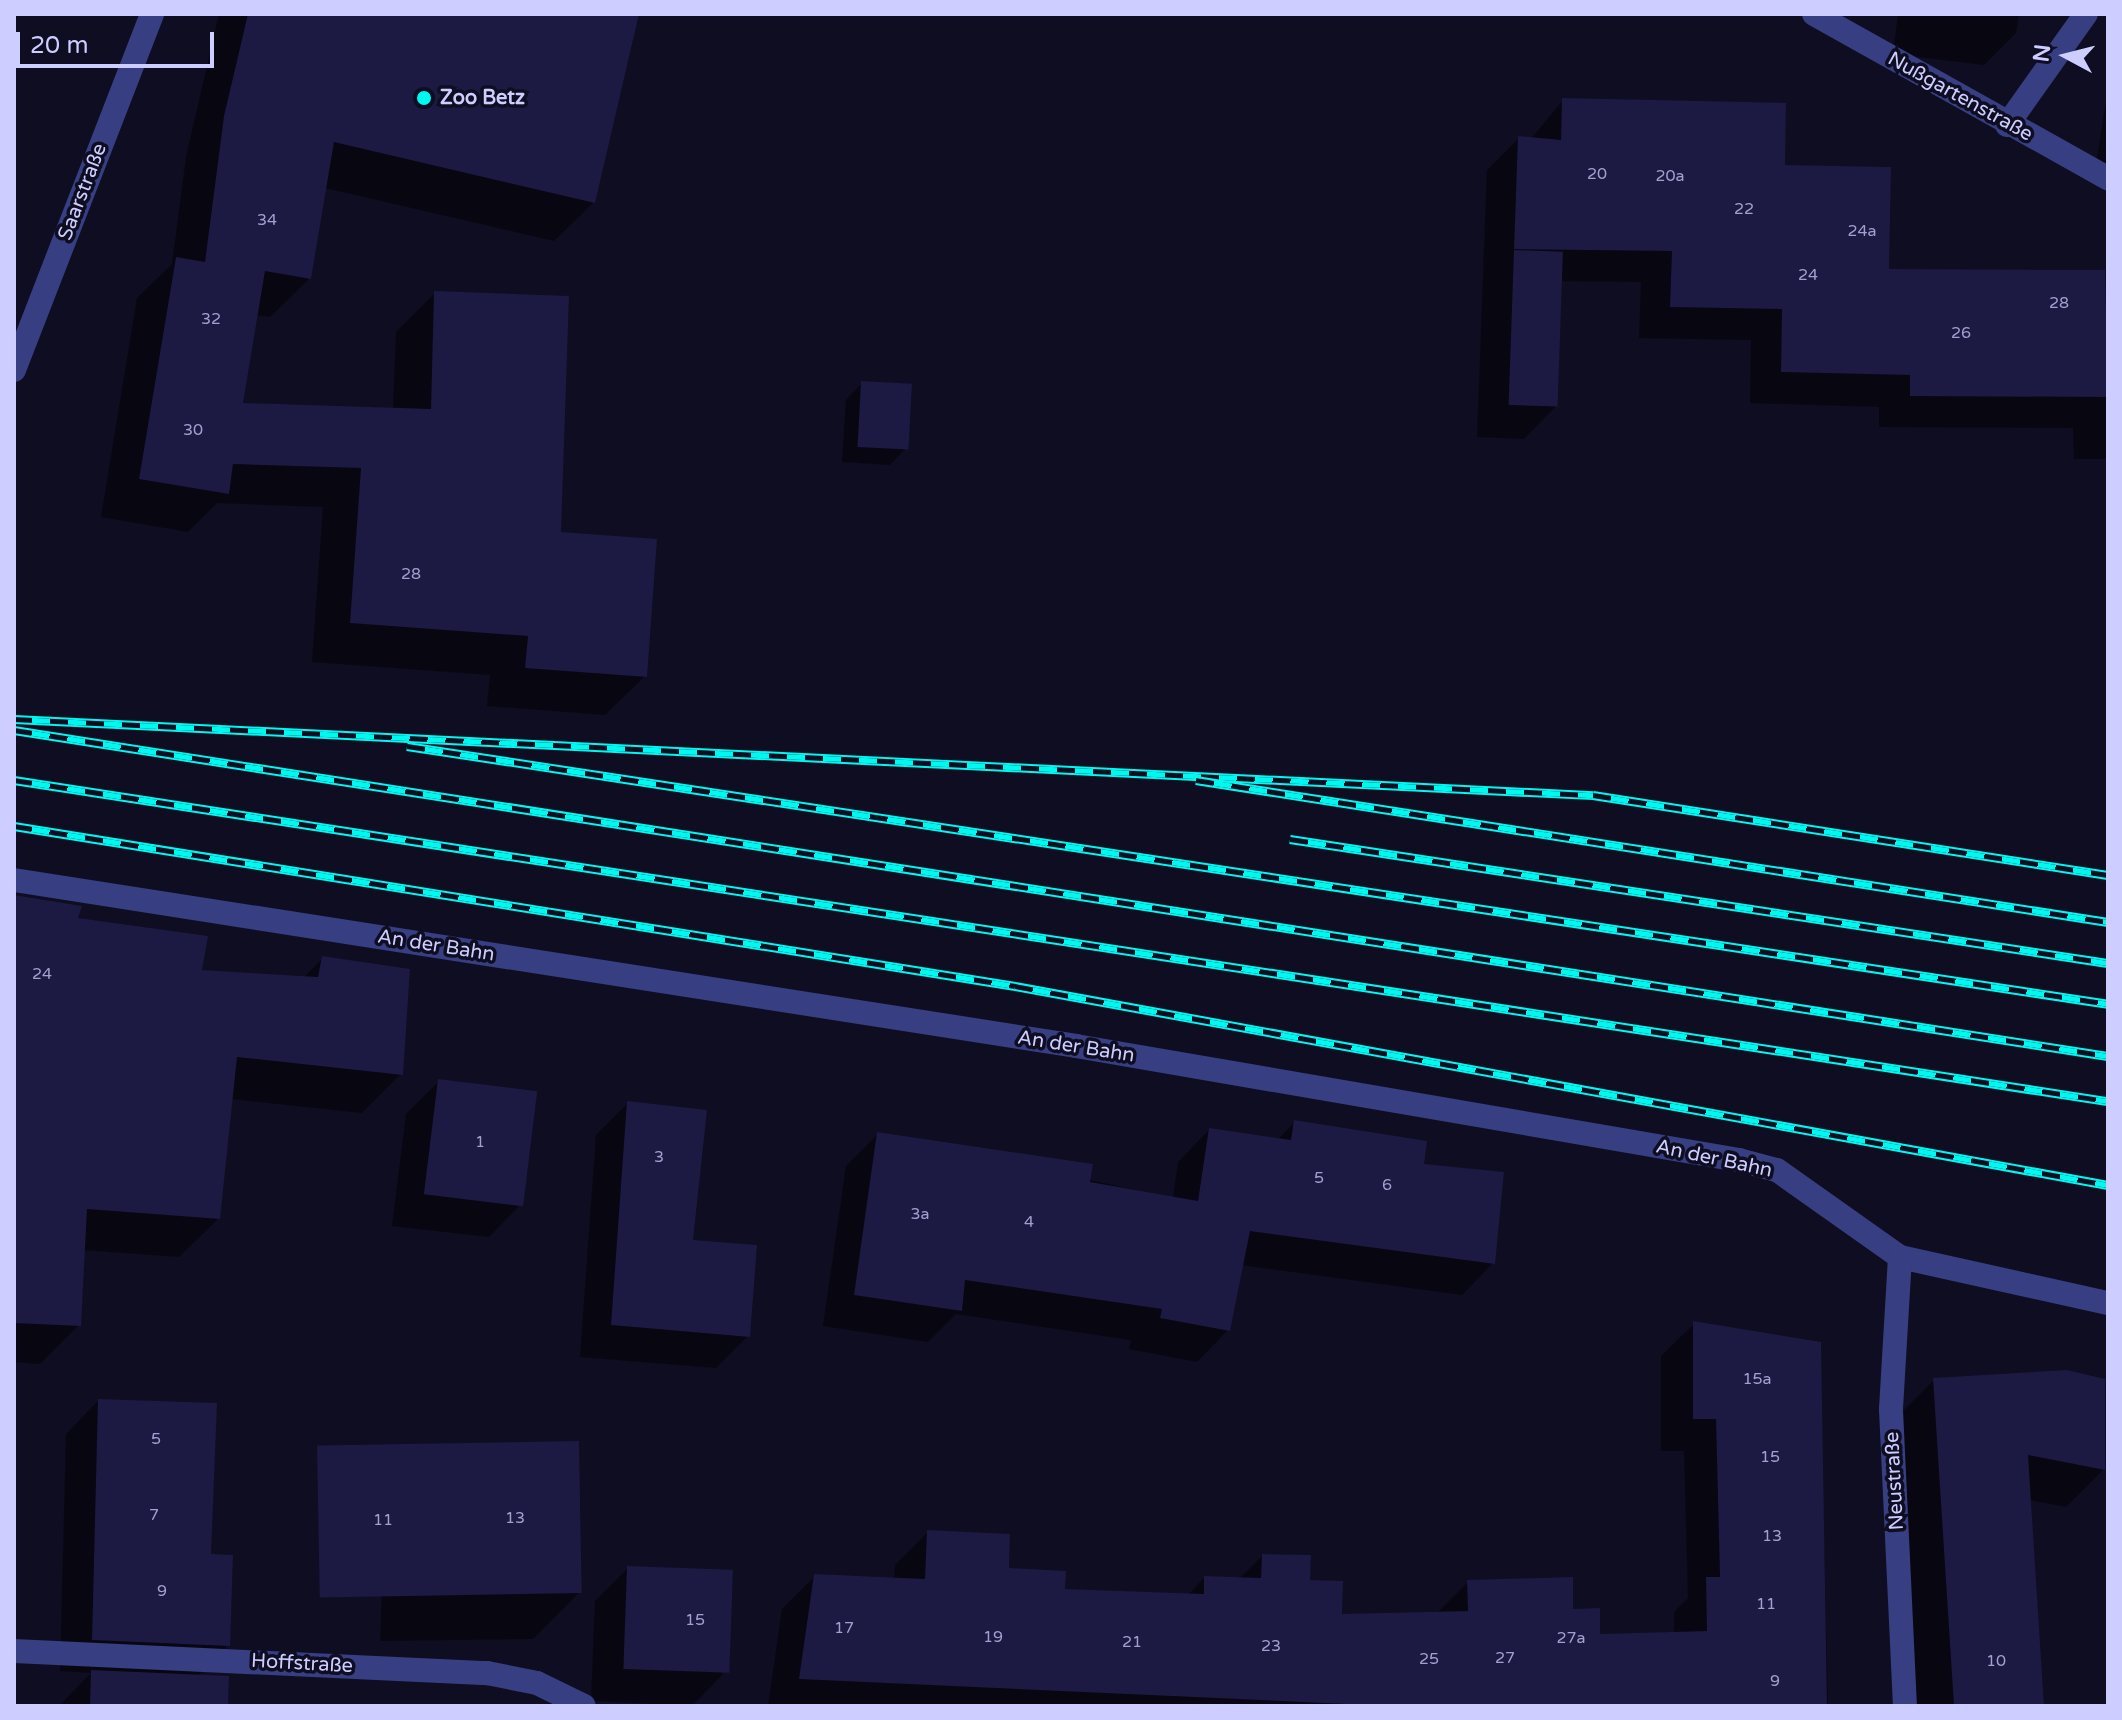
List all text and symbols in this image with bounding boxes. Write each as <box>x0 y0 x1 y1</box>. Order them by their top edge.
scale bar <box>20 16 218 66</box>
north arrow <box>2026 16 2106 96</box>
text: 20 m <box>30 31 88 60</box>
text: N <box>2028 43 2056 63</box>
street label: Nußgartenstraße <box>1883 47 2037 147</box>
place label: Zoo Betz <box>440 86 525 110</box>
marker: Zoo Betz <box>415 89 433 107</box>
street label: Saarstraße <box>54 140 112 244</box>
house number: 20 <box>1587 164 1607 184</box>
house number: 20a <box>1655 166 1685 186</box>
house number: 22 <box>1734 199 1754 219</box>
house number: 34 <box>257 210 277 230</box>
house number: 24a <box>1847 221 1877 241</box>
house number: 24 <box>1798 265 1818 285</box>
house number: 28 <box>2049 293 2069 313</box>
house number: 32 <box>201 309 221 329</box>
house number: 26 <box>1951 323 1971 343</box>
house number: 30 <box>183 420 203 440</box>
house number: 28 <box>401 564 421 584</box>
street label: An der Bahn <box>376 925 496 967</box>
house number: 24 <box>32 964 52 984</box>
street label: An der Bahn <box>1016 1026 1136 1068</box>
house number: 1 <box>475 1132 485 1152</box>
street label: An der Bahn <box>1654 1135 1774 1183</box>
house number: 3 <box>654 1147 664 1167</box>
house number: 5 <box>1314 1168 1324 1188</box>
house number: 6 <box>1382 1175 1392 1195</box>
house number: 3a <box>910 1204 930 1224</box>
house number: 4 <box>1024 1212 1034 1232</box>
house number: 15a <box>1742 1369 1772 1389</box>
house number: 5 <box>151 1429 161 1449</box>
street label: Neustraße <box>1880 1431 1910 1531</box>
house number: 15 <box>1760 1447 1780 1467</box>
house number: 7 <box>149 1505 159 1525</box>
house number: 13 <box>505 1508 525 1528</box>
house number: 11 <box>373 1510 393 1530</box>
house number: 13 <box>1762 1526 1782 1546</box>
house number: 9 <box>157 1581 167 1601</box>
house number: 11 <box>1756 1594 1776 1614</box>
house number: 15 <box>685 1610 705 1630</box>
house number: 17 <box>834 1618 854 1638</box>
house number: 19 <box>983 1627 1003 1647</box>
house number: 27a <box>1556 1628 1586 1648</box>
house number: 21 <box>1122 1632 1142 1652</box>
house number: 23 <box>1261 1636 1281 1656</box>
house number: 27 <box>1495 1648 1515 1668</box>
street label: Hoffstraße <box>250 1649 354 1679</box>
house number: 25 <box>1419 1649 1439 1669</box>
house number: 10 <box>1986 1651 2006 1671</box>
house number: 9 <box>1770 1671 1780 1691</box>

